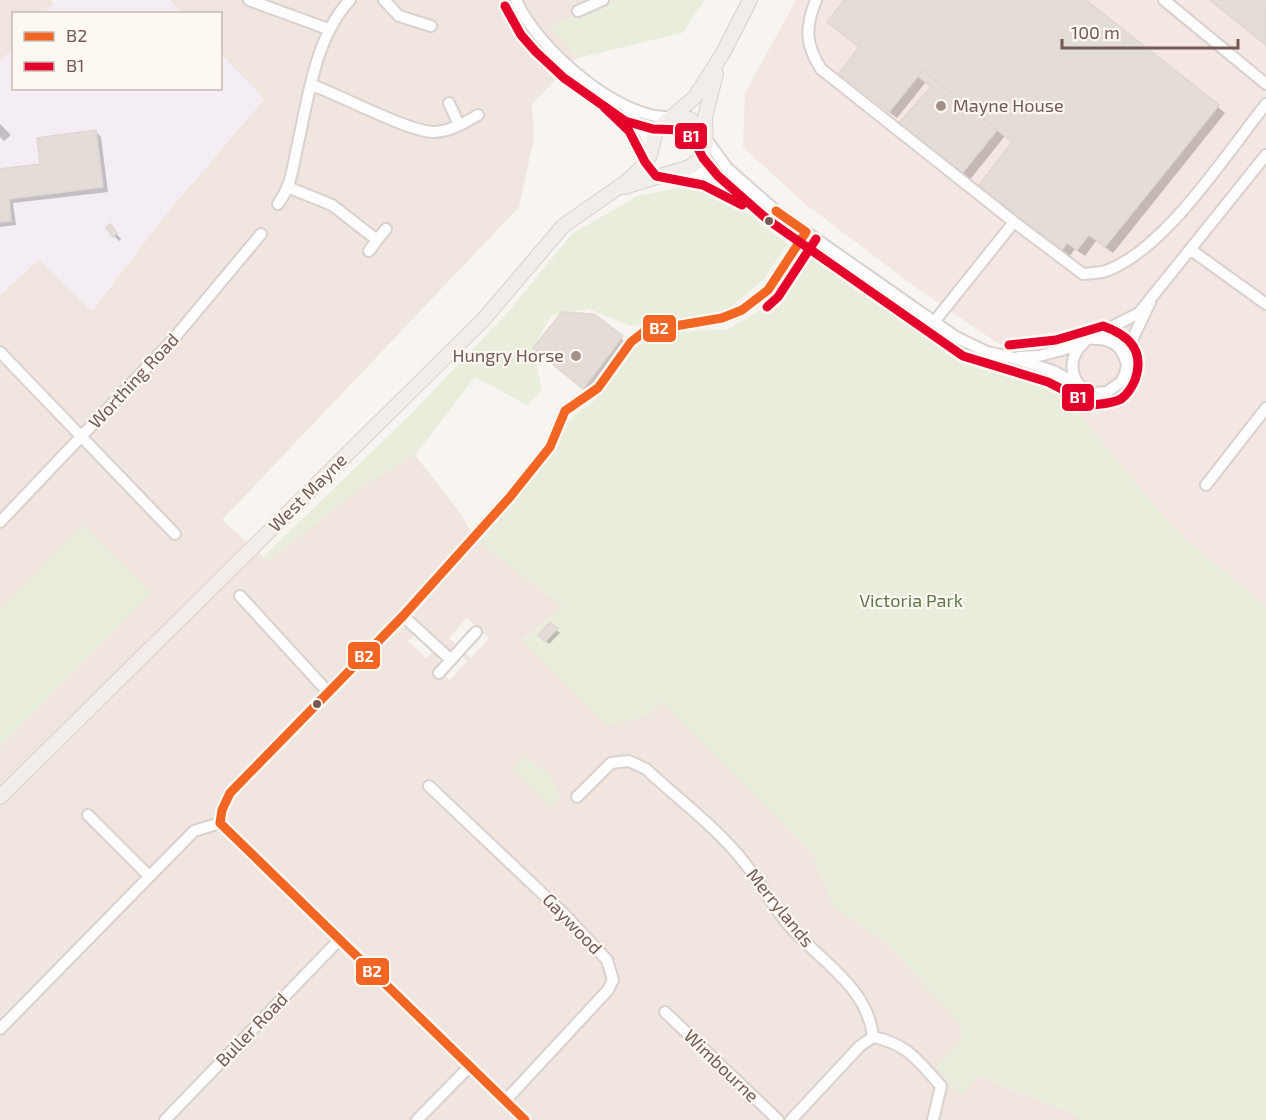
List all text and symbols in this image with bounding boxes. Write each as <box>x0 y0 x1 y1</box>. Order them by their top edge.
legend <box>12 12 222 90</box>
scale bar <box>1062 12 1238 50</box>
text: 100 m <box>1071 21 1120 43</box>
text: B2 <box>66 24 87 46</box>
text: B1 <box>66 54 84 76</box>
place label: Mayne House <box>953 94 1064 116</box>
marker: Mayne House <box>934 99 948 113</box>
line badge: B1 <box>674 122 708 150</box>
text: B1 <box>682 126 700 145</box>
unlabelled marker <box>763 215 775 227</box>
line badge: B2 <box>642 314 677 343</box>
text: B2 <box>649 318 669 337</box>
street label: Worthing Road <box>84 328 183 432</box>
place label: Hungry Horse <box>453 344 564 366</box>
marker: Hungry Horse <box>569 349 583 363</box>
line badge: B1 <box>1061 383 1095 412</box>
text: B1 <box>1069 387 1087 406</box>
street label: West Mayne <box>264 449 351 536</box>
park label: Victoria Park <box>859 589 963 611</box>
line badge: B2 <box>347 641 381 670</box>
text: B2 <box>354 646 374 665</box>
unlabelled marker <box>311 698 323 710</box>
street label: Merrylands <box>742 864 819 951</box>
street label: Gaywood <box>538 888 607 958</box>
line badge: B2 <box>355 957 390 986</box>
text: B2 <box>362 961 382 980</box>
street label: Buller Road <box>211 988 292 1071</box>
street label: Wimbourne <box>680 1024 764 1106</box>

